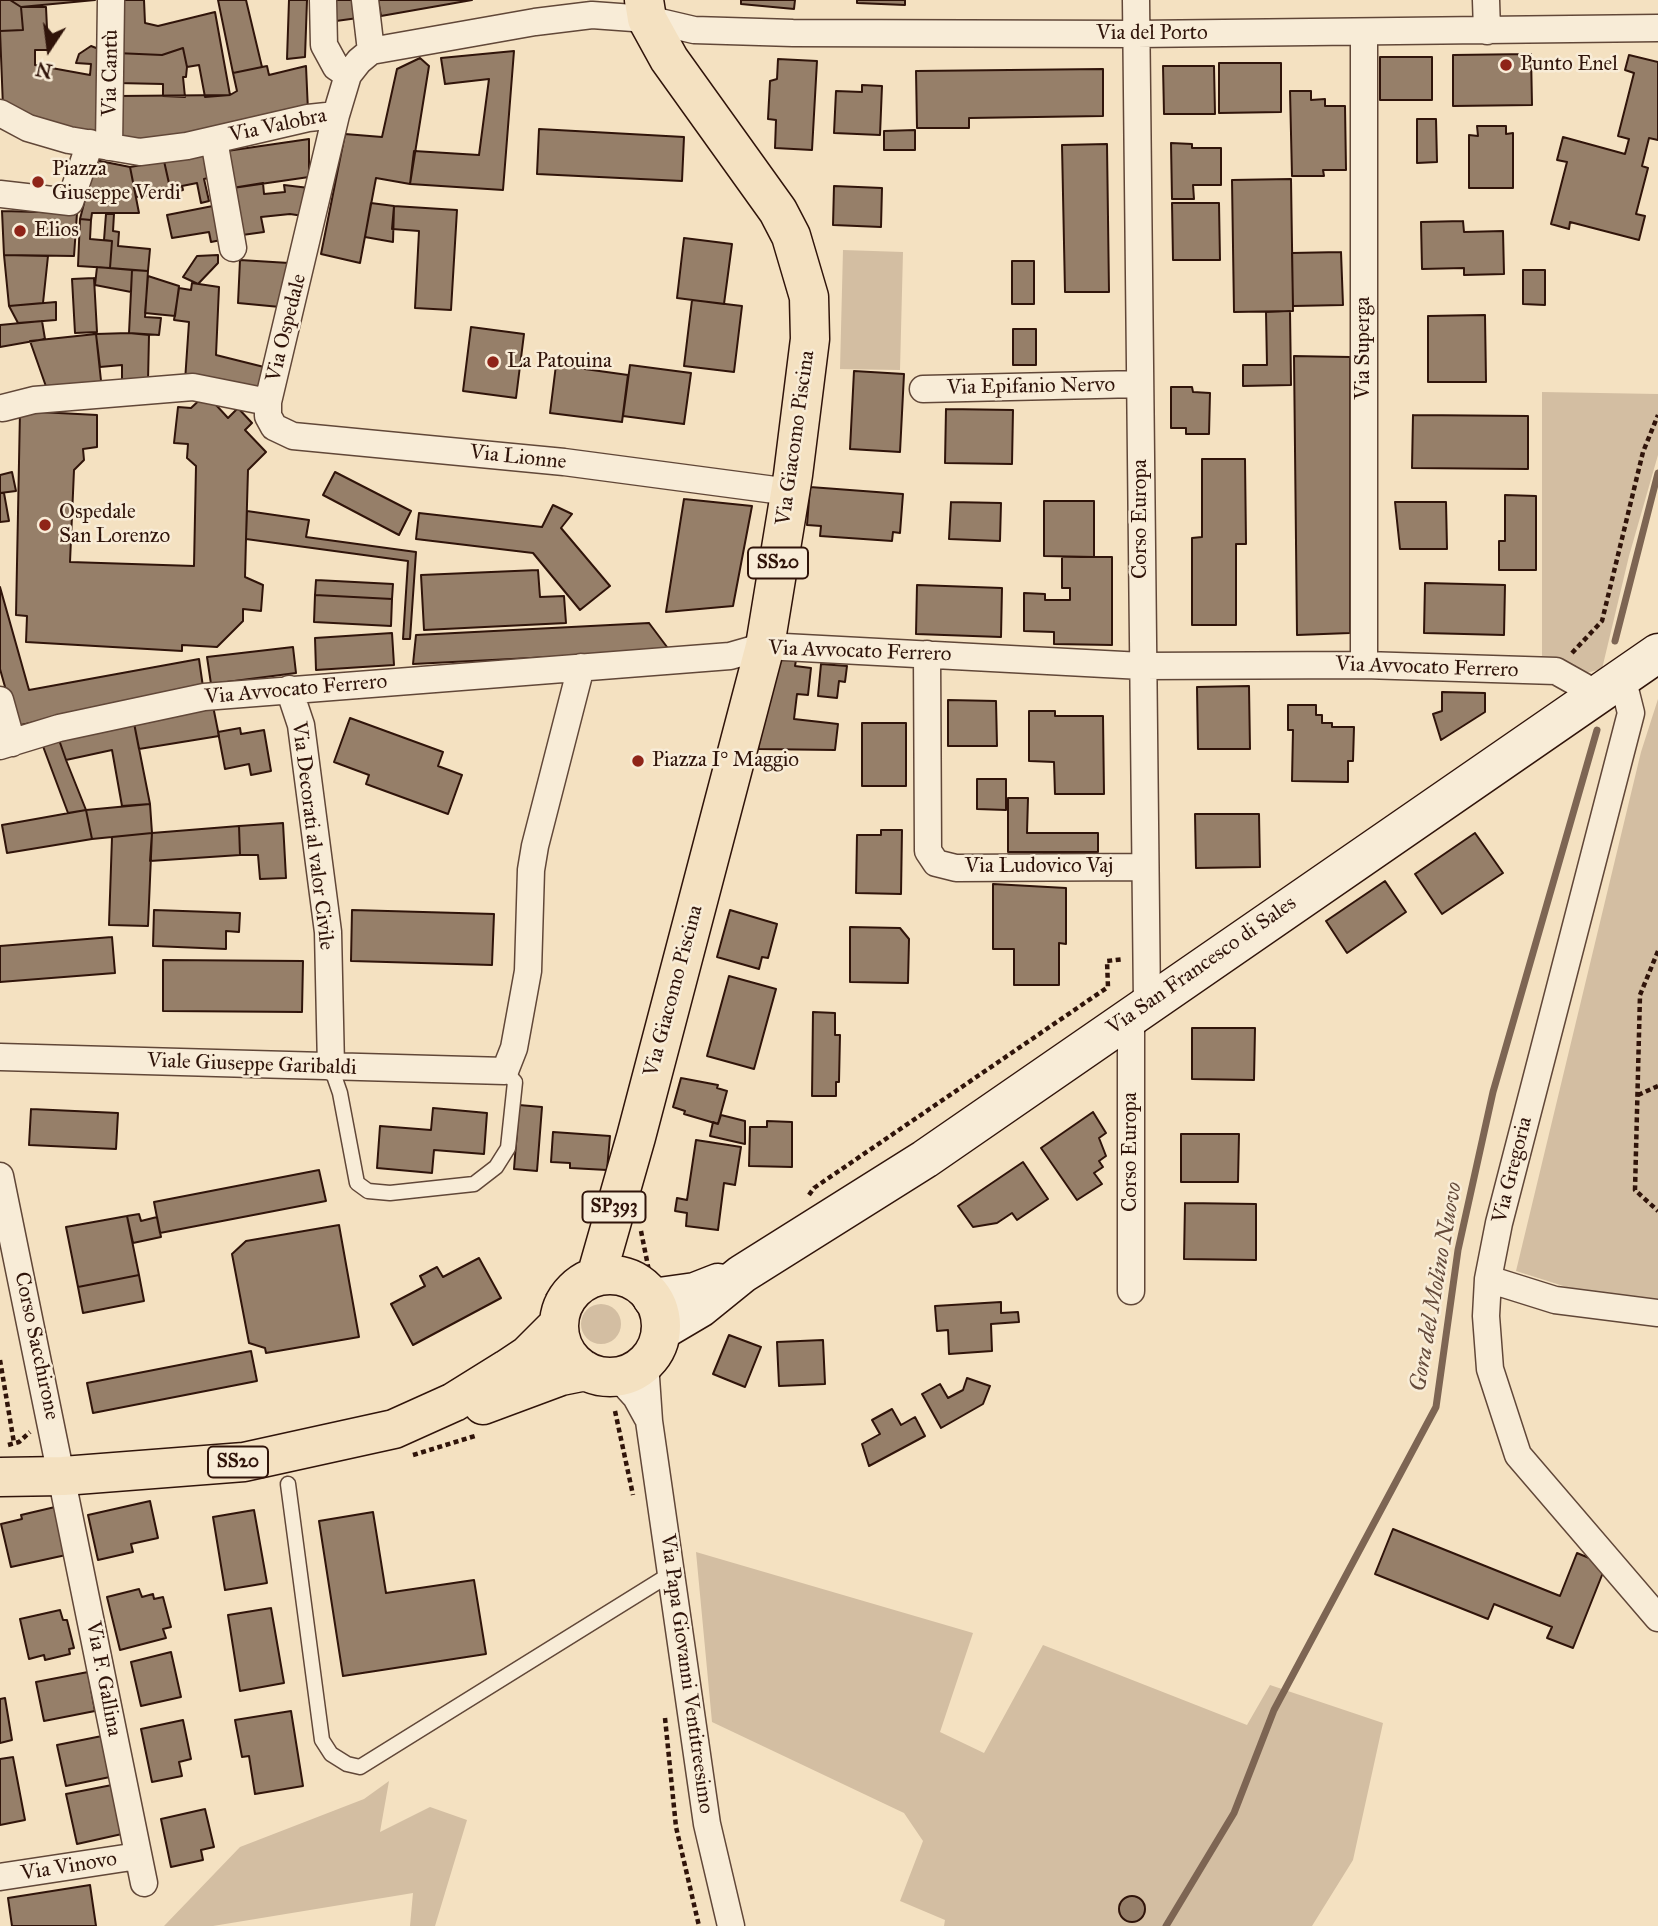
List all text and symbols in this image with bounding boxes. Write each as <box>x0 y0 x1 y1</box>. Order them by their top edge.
north arrow <box>14 14 84 84</box>
street label: Via del Porto <box>1096 21 1208 47</box>
street label: Via Cantù <box>98 29 124 117</box>
place label: Punto Enel <box>1520 52 1618 78</box>
text: N <box>34 57 55 83</box>
marker: Punto Enel <box>1498 57 1514 73</box>
street label: Via Valobra <box>227 103 329 149</box>
place label: Piazza Giuseppe Verdi <box>52 157 181 207</box>
marker: Piazza Giuseppe Verdi <box>30 174 46 190</box>
place label: Elios <box>34 218 79 244</box>
marker: Elios <box>12 223 28 239</box>
street label: Via Ospedale <box>261 271 313 385</box>
street label: Via Superga <box>1351 297 1377 399</box>
place label: La Patouina <box>507 349 612 375</box>
street label: Via Giacomo Piscina <box>771 349 821 527</box>
marker: La Patouina <box>485 354 501 370</box>
street label: Via Epifanio Nervo <box>947 373 1115 401</box>
street label: Via Lionne <box>468 440 568 476</box>
street label: Corso Europa <box>1128 459 1154 579</box>
place label: Ospedale San Lorenzo <box>59 500 170 550</box>
marker: Ospedale San Lorenzo <box>37 517 53 533</box>
road number: SS20 <box>748 548 808 578</box>
street label: Via Avvocato Ferrero <box>768 636 952 668</box>
street label: Via Avvocato Ferrero <box>1335 652 1519 684</box>
street label: Via Avvocato Ferrero <box>204 669 388 711</box>
street label: Via Decorati al valor Civile <box>285 720 339 952</box>
place label: Piazza I° Maggio <box>652 748 799 774</box>
marker: Piazza I° Maggio <box>630 753 646 769</box>
street label: Via Ludovico Vaj <box>965 854 1113 880</box>
street label: Via San Francesco di Sales <box>1103 891 1301 1041</box>
street label: Via Giacomo Piscina <box>639 903 709 1079</box>
street label: Viale Giuseppe Garibaldi <box>147 1049 357 1081</box>
street label: Corso Europa <box>1118 1092 1144 1212</box>
street label: Via Gregoria <box>1488 1114 1538 1226</box>
water label: Gora del Molino Nuovo <box>1405 1180 1469 1394</box>
road number: SP393 <box>582 1191 646 1222</box>
street label: Corso Sacchirone <box>8 1270 64 1422</box>
road number: SS20 <box>208 1446 268 1478</box>
street label: Via Papa Giovanni Ventitreesimo <box>654 1532 718 1816</box>
street label: Via F. Gallina <box>80 1619 126 1739</box>
street label: Via Vinovo <box>19 1847 119 1887</box>

